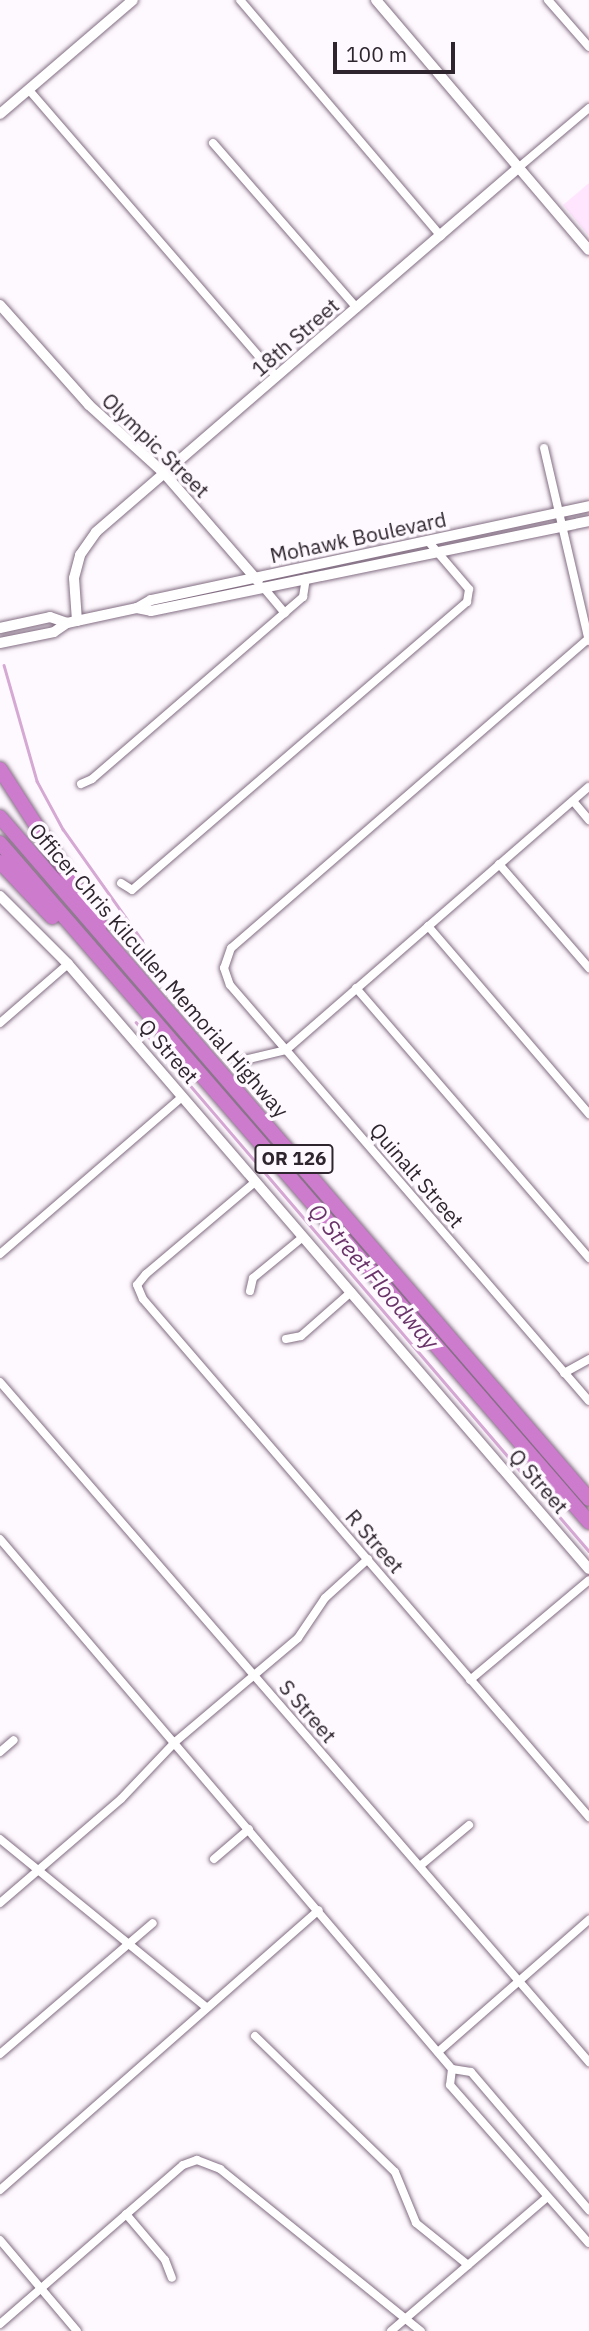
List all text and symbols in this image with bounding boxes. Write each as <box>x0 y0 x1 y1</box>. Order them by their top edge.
scale bar <box>337 28 460 72</box>
text: 100 m <box>346 40 407 68</box>
street label: 18th Street <box>246 292 344 382</box>
street label: Olympic Street <box>97 387 215 503</box>
street label: Mohawk Boulevard <box>268 506 448 568</box>
street label: Officer Chris Kilcullen Memorial Highway <box>24 818 294 1122</box>
street label: Q Street <box>134 1014 204 1088</box>
street label: Quinalt Street <box>365 1117 469 1233</box>
road number: OR 126 <box>254 1144 334 1175</box>
water label: Q Street Floodway <box>303 1197 445 1355</box>
street label: Q Street <box>504 1444 574 1518</box>
street label: R Street <box>341 1504 409 1578</box>
street label: S Street <box>274 1675 342 1747</box>

